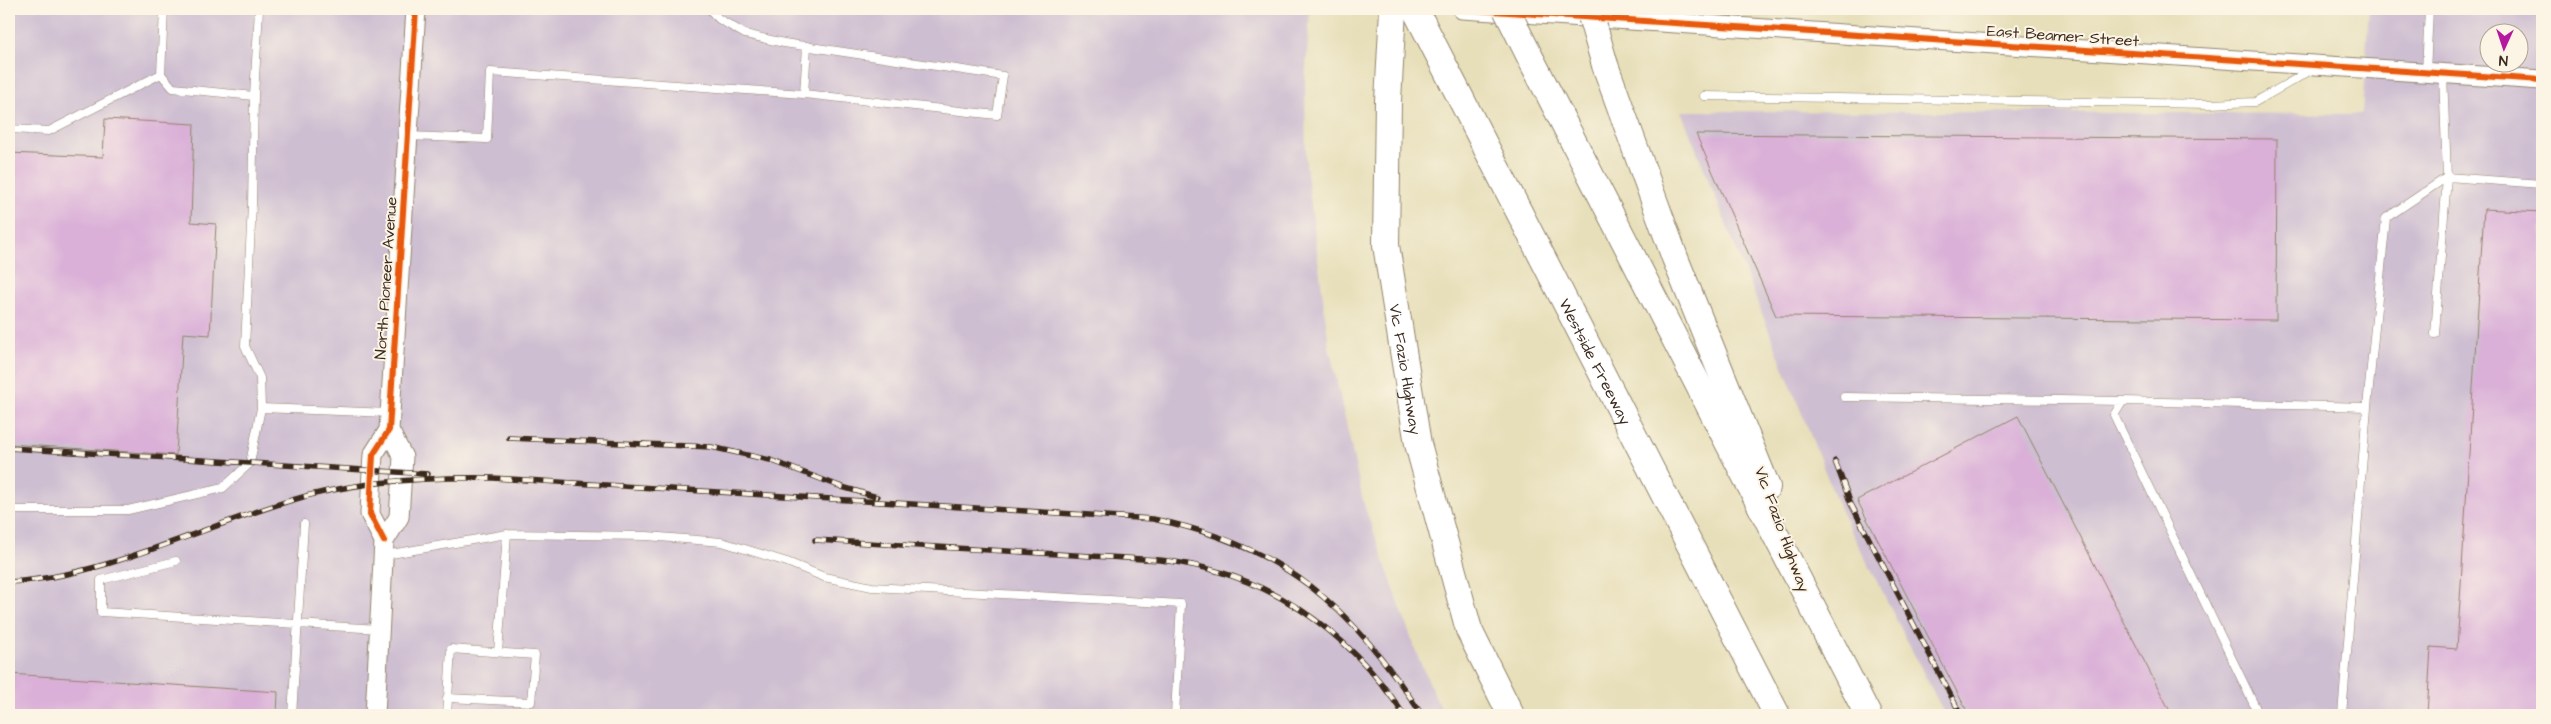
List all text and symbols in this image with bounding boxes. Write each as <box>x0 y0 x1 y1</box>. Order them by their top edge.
street label: East Beamer Street <box>1986 20 2140 52</box>
north arrow <box>2478 22 2528 72</box>
text: N <box>2498 50 2508 70</box>
street label: North Pioneer Avenue <box>369 196 403 360</box>
street label: Westside Freeway <box>1553 295 1636 429</box>
street label: Vic Fazio Highway <box>1384 302 1426 437</box>
street label: Vic Fazio Highway <box>1748 464 1815 596</box>

